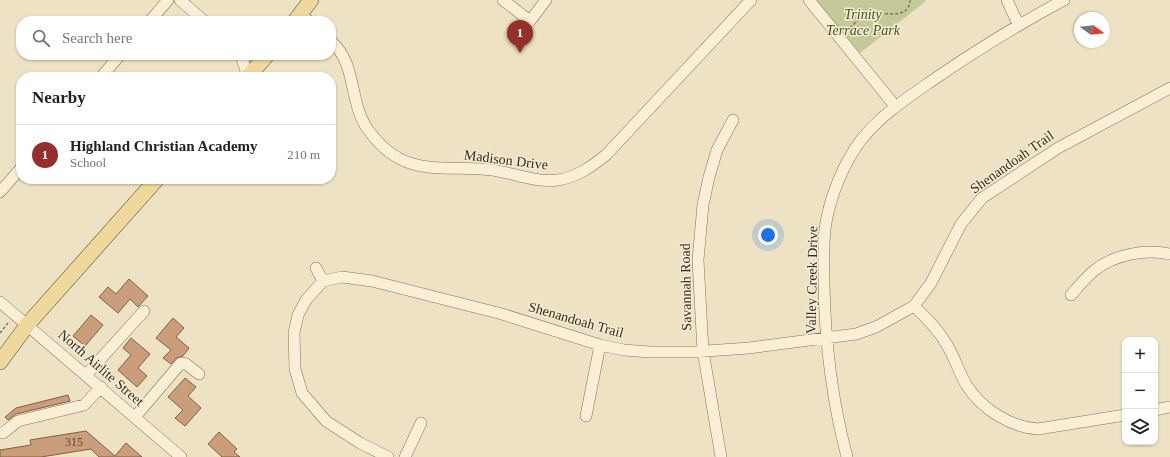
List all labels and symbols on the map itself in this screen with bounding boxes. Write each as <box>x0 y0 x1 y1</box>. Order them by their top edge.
park label: Trinity Terrace Park <box>826 7 901 38</box>
north arrow <box>1074 12 1110 48</box>
pin: 1 <box>507 20 533 53</box>
street label: Shenandoah Trail <box>967 128 1057 196</box>
street label: Madison Drive <box>463 147 549 173</box>
your location <box>758 225 778 245</box>
street label: Valley Creek Drive <box>804 226 820 334</box>
street label: Savannah Road <box>678 243 694 331</box>
street label: Shenandoah Trail <box>527 299 625 341</box>
street label: North Airlite Street <box>55 327 147 409</box>
house number: 315 <box>65 435 83 449</box>

